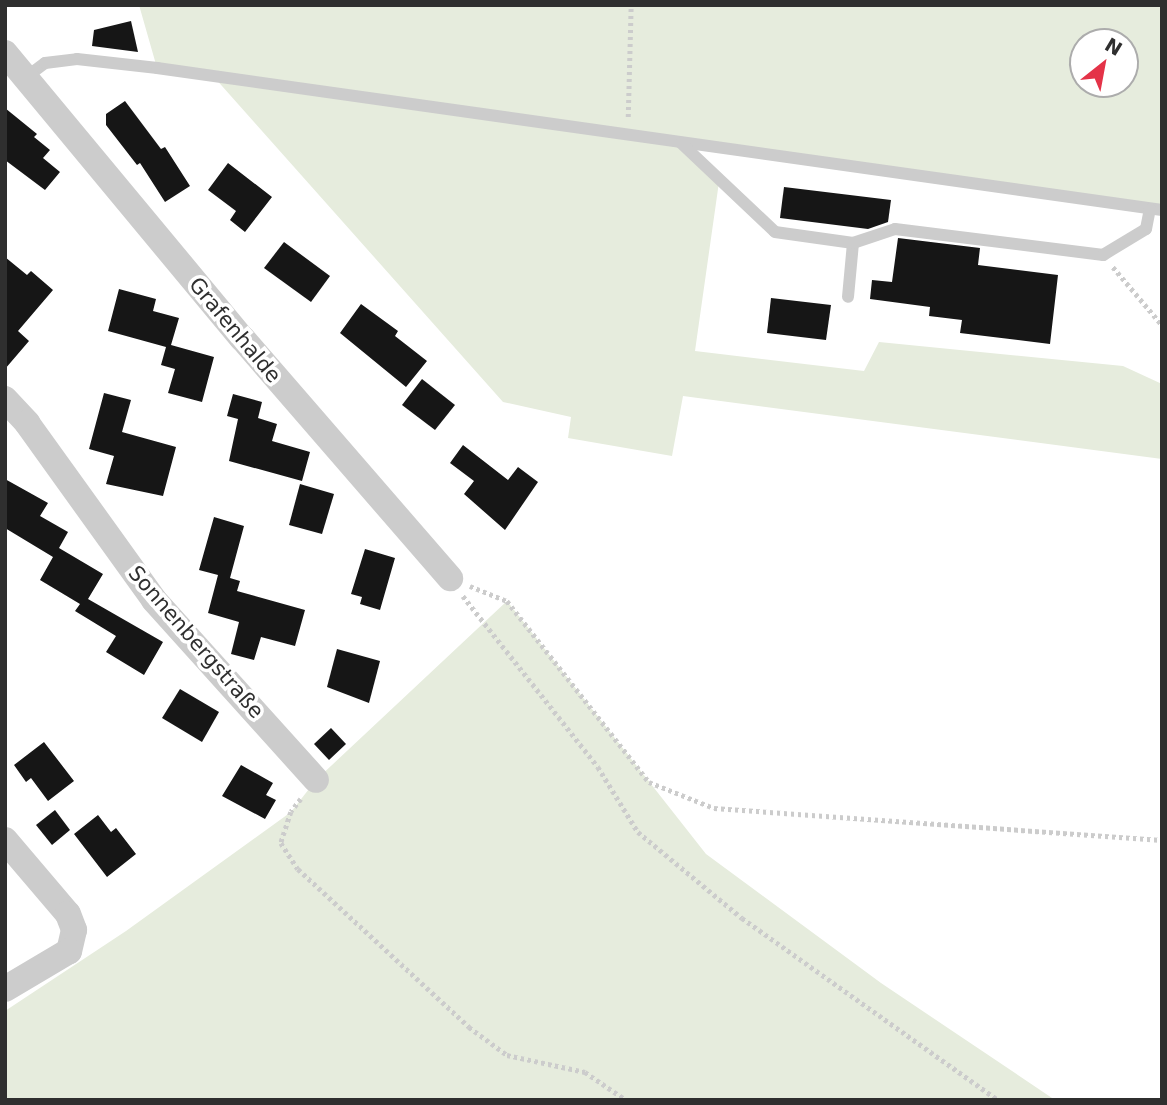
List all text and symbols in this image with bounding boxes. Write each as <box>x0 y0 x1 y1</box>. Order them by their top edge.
north arrow <box>1069 28 1139 98</box>
text: N <box>1101 33 1126 60</box>
street label: Grafenhalde <box>184 272 286 388</box>
street label: Sonnenbergstraße <box>123 561 269 723</box>

